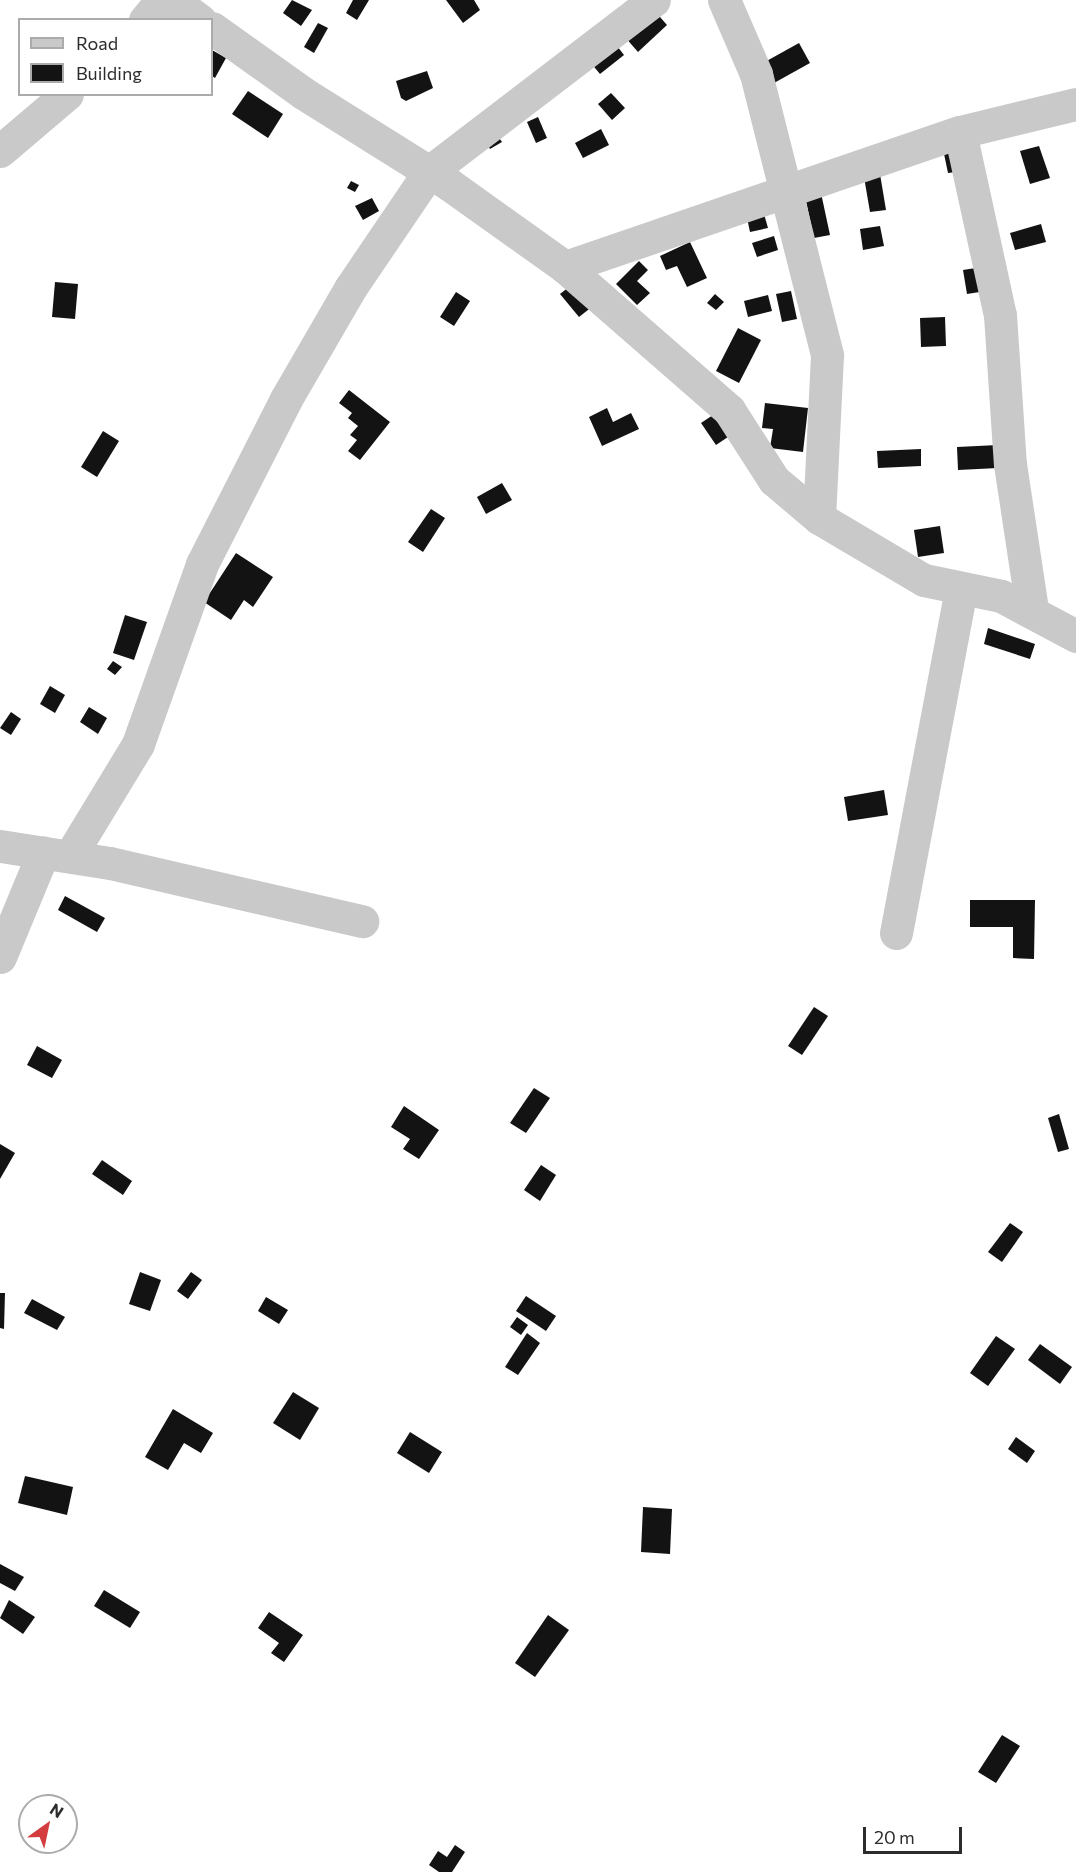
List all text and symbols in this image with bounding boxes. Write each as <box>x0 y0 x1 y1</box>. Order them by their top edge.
legend <box>18 18 213 96</box>
text: Road <box>76 32 118 54</box>
text: Building <box>76 62 142 84</box>
north arrow <box>18 1794 78 1854</box>
text: N <box>47 1799 67 1821</box>
scale bar <box>866 1815 965 1853</box>
text: 20 m <box>874 1826 915 1848</box>

